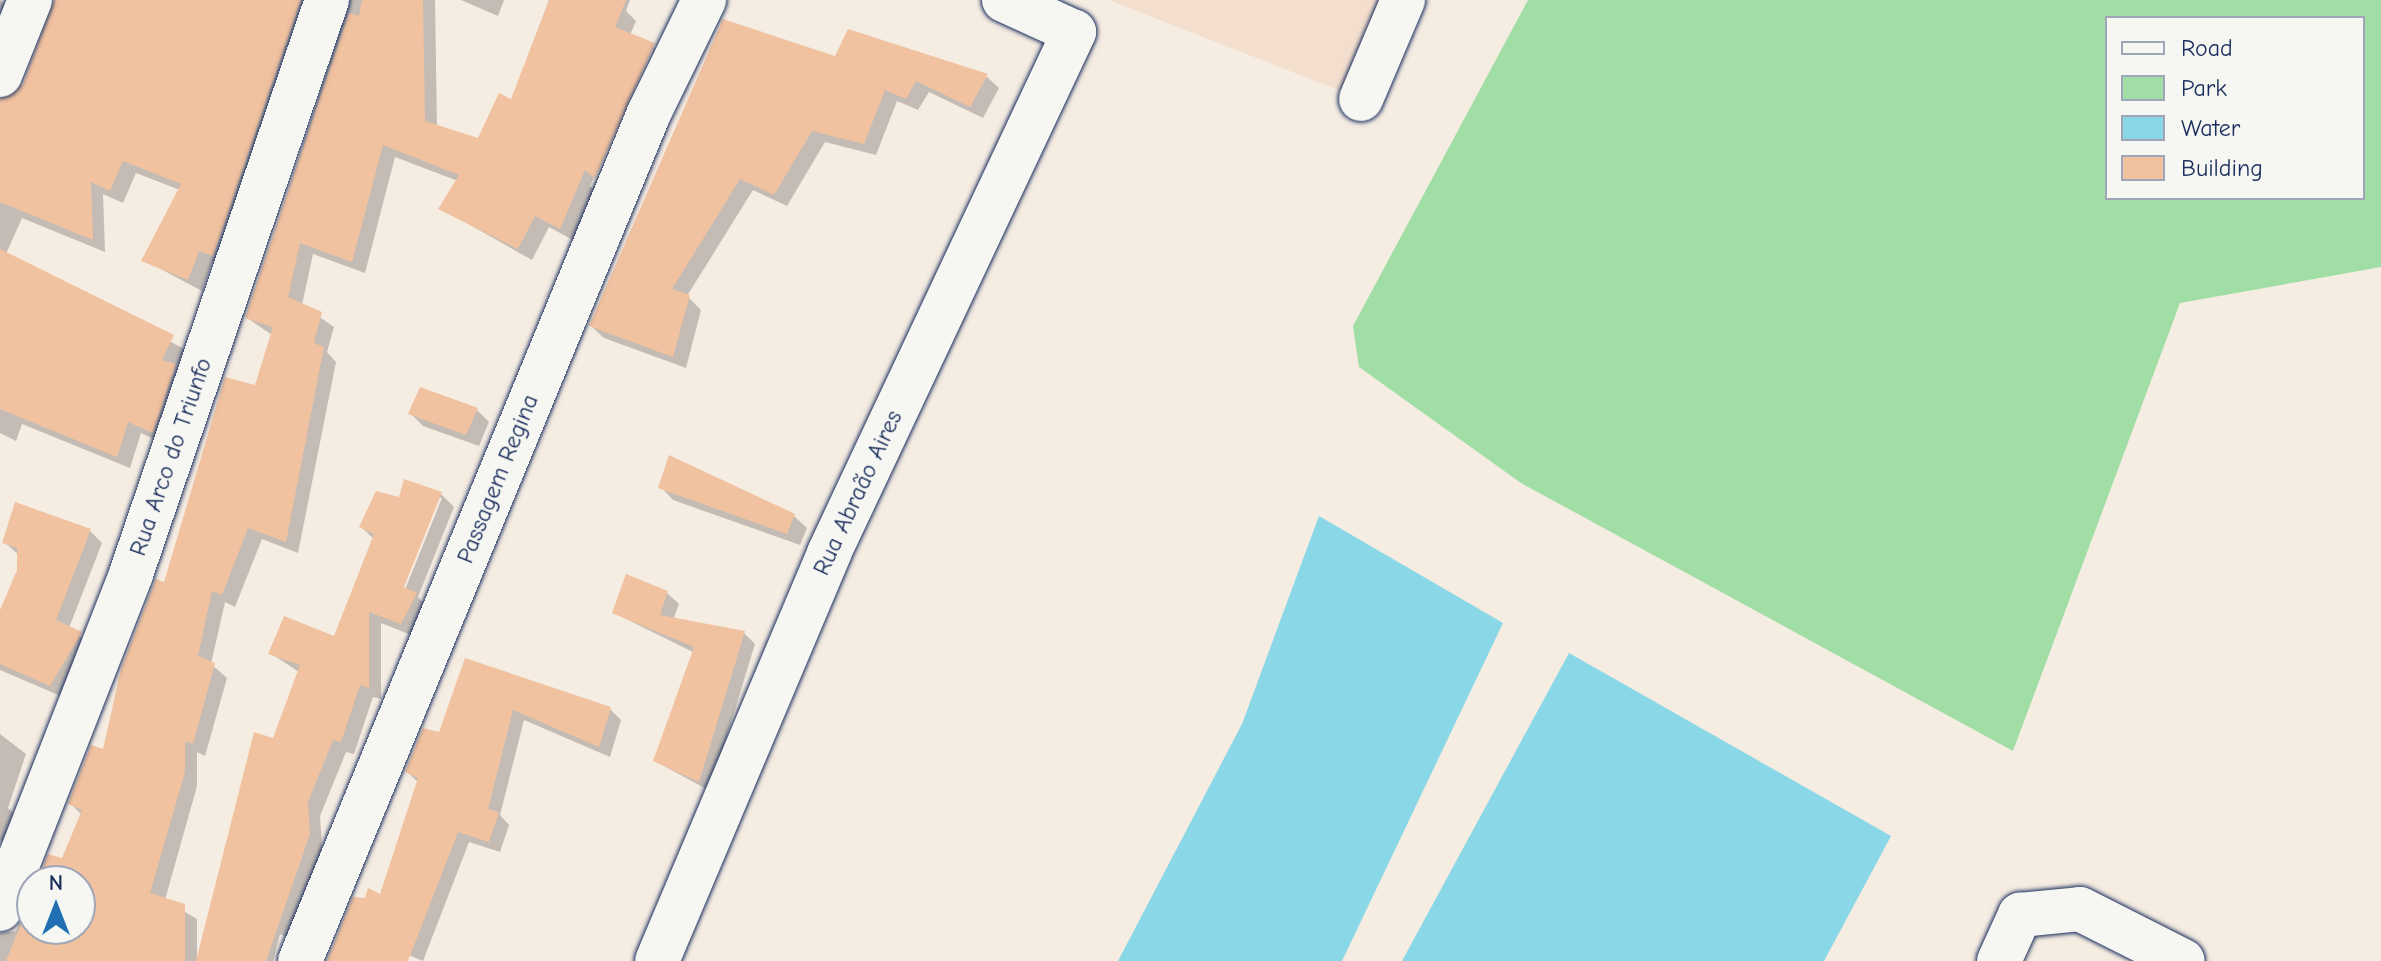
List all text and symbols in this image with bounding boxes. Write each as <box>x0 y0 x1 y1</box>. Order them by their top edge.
legend <box>2105 16 2365 200</box>
text: Road <box>2181 34 2233 62</box>
text: Park <box>2181 74 2227 102</box>
text: Water <box>2181 114 2240 142</box>
text: Building <box>2181 154 2263 182</box>
street label: Rua Arco do Triunfo <box>124 354 218 560</box>
street label: Passagem Regina <box>451 390 545 568</box>
street label: Rua Abraão Aires <box>807 406 909 580</box>
north arrow <box>16 865 96 945</box>
text: N <box>49 870 63 896</box>

